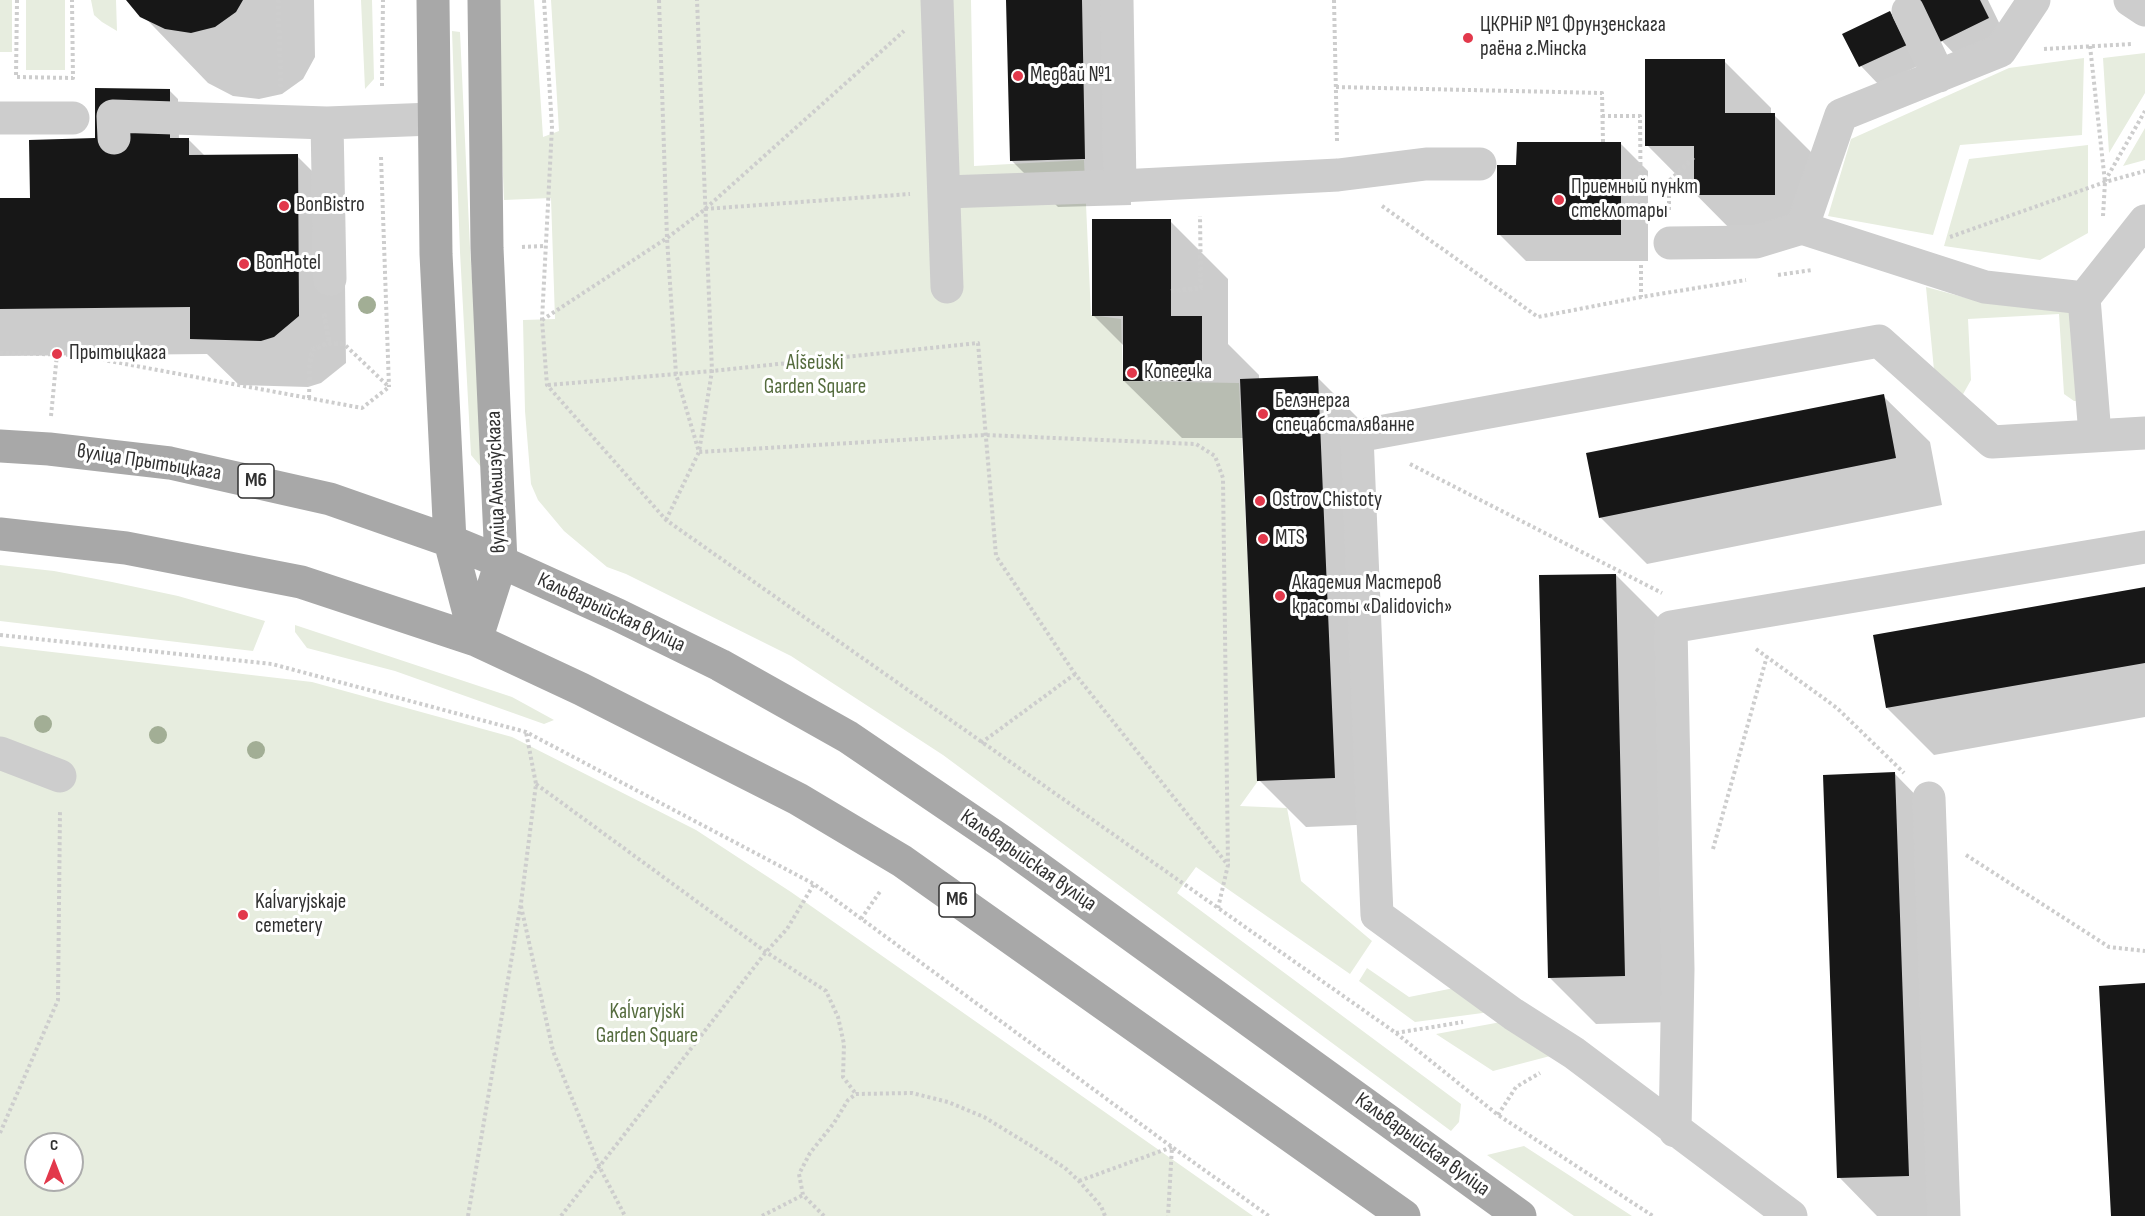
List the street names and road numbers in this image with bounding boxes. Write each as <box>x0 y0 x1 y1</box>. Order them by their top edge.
street label: вуліца Альшэўскага <box>482 410 512 554</box>
street label: вуліца Прытыцкага <box>75 439 223 487</box>
road number: М6 <box>238 464 274 498</box>
street label: Кальварыйская вуліца <box>533 568 689 658</box>
street label: Кальварыйская вуліца <box>955 805 1101 917</box>
road number: М6 <box>939 883 975 917</box>
street label: Кальварыйская вуліца <box>1350 1088 1494 1202</box>

